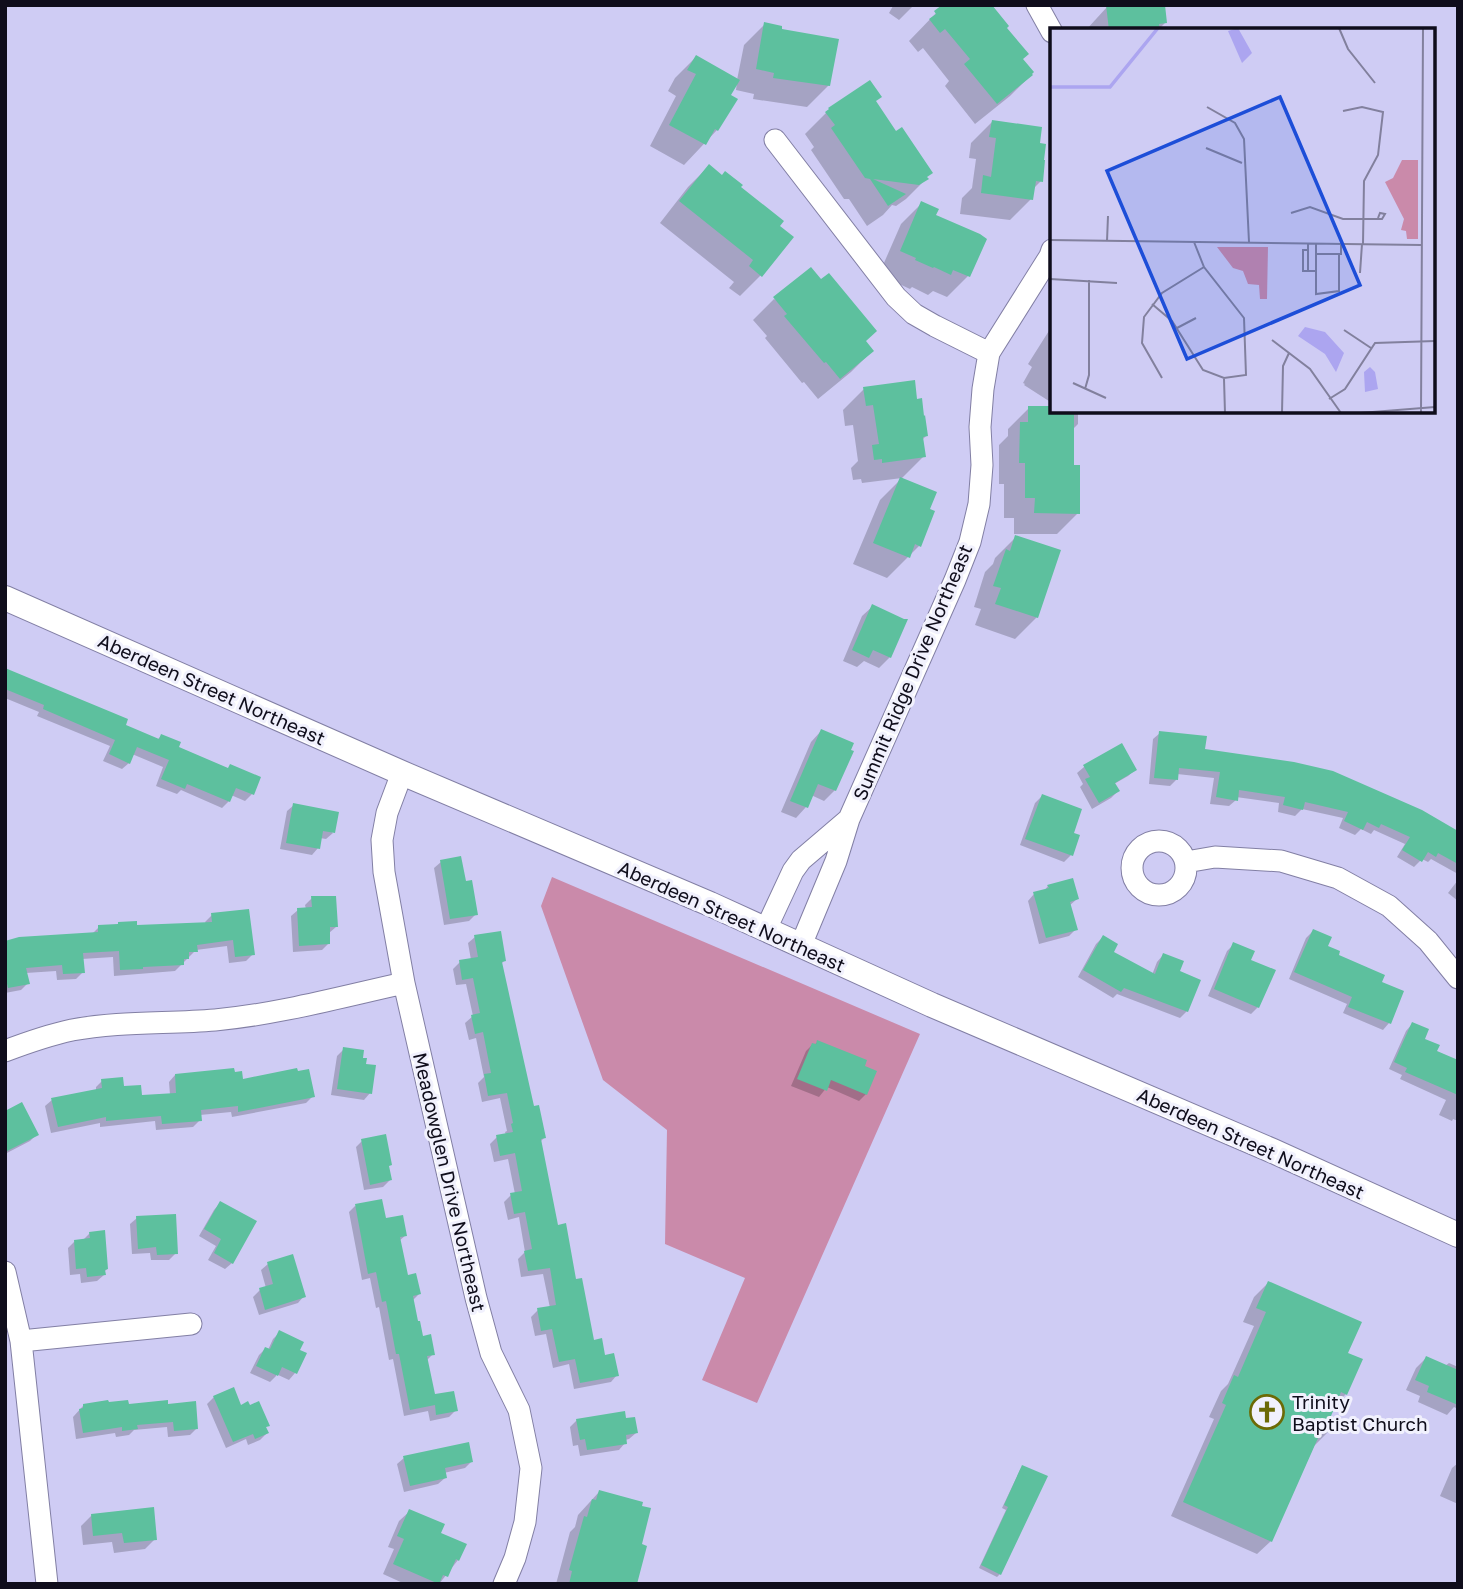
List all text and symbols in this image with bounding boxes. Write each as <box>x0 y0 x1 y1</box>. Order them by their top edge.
inset map <box>1050 28 1435 413</box>
street label: Summit Ridge Drive Northeast <box>847 540 977 804</box>
street label: Aberdeen Street Northeast <box>95 628 329 750</box>
street label: Aberdeen Street Northeast <box>615 855 849 977</box>
street label: Meadowglen Drive Northeast <box>409 1050 491 1314</box>
street label: Aberdeen Street Northeast <box>1134 1082 1368 1204</box>
place label: Trinity Baptist Church <box>1292 1390 1428 1435</box>
church icon: Trinity Baptist Church <box>1248 1393 1286 1431</box>

